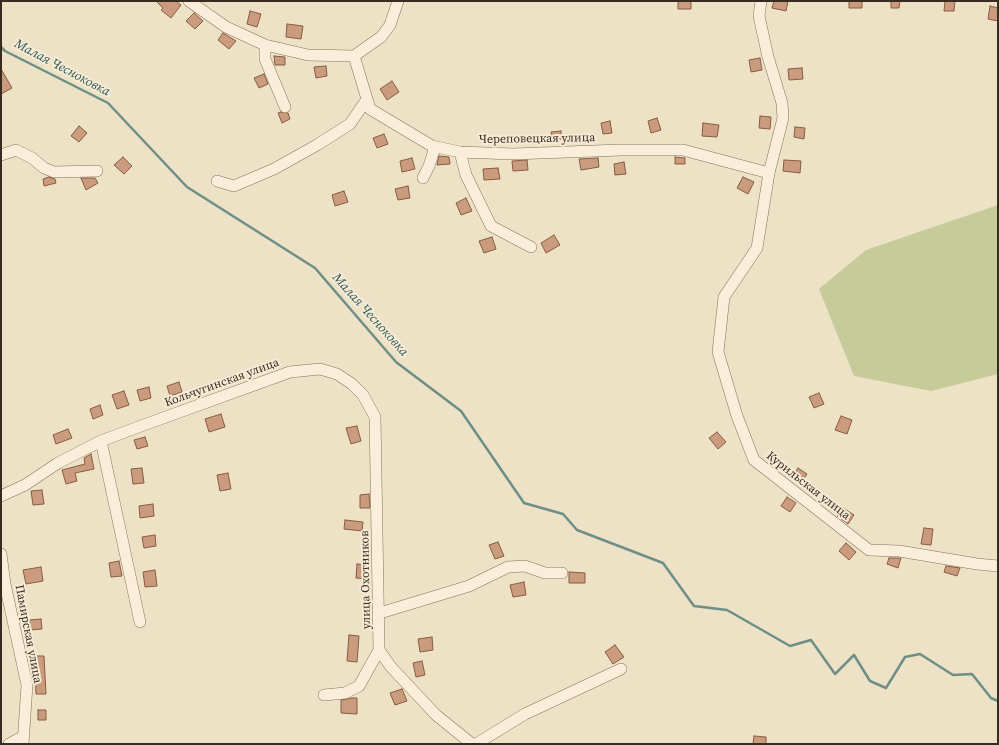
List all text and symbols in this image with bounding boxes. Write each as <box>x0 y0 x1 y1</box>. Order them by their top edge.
water label: Малая Чесноковка <box>11 36 113 100</box>
street label: Череповецкая улица <box>479 131 595 147</box>
water label: Малая Чесноковка <box>329 270 411 360</box>
street label: Кольчугинская улица <box>163 356 281 410</box>
street label: Курильская улица <box>763 449 853 523</box>
street label: улица Охотников <box>358 531 374 629</box>
street label: Памирская улица <box>11 584 45 684</box>

